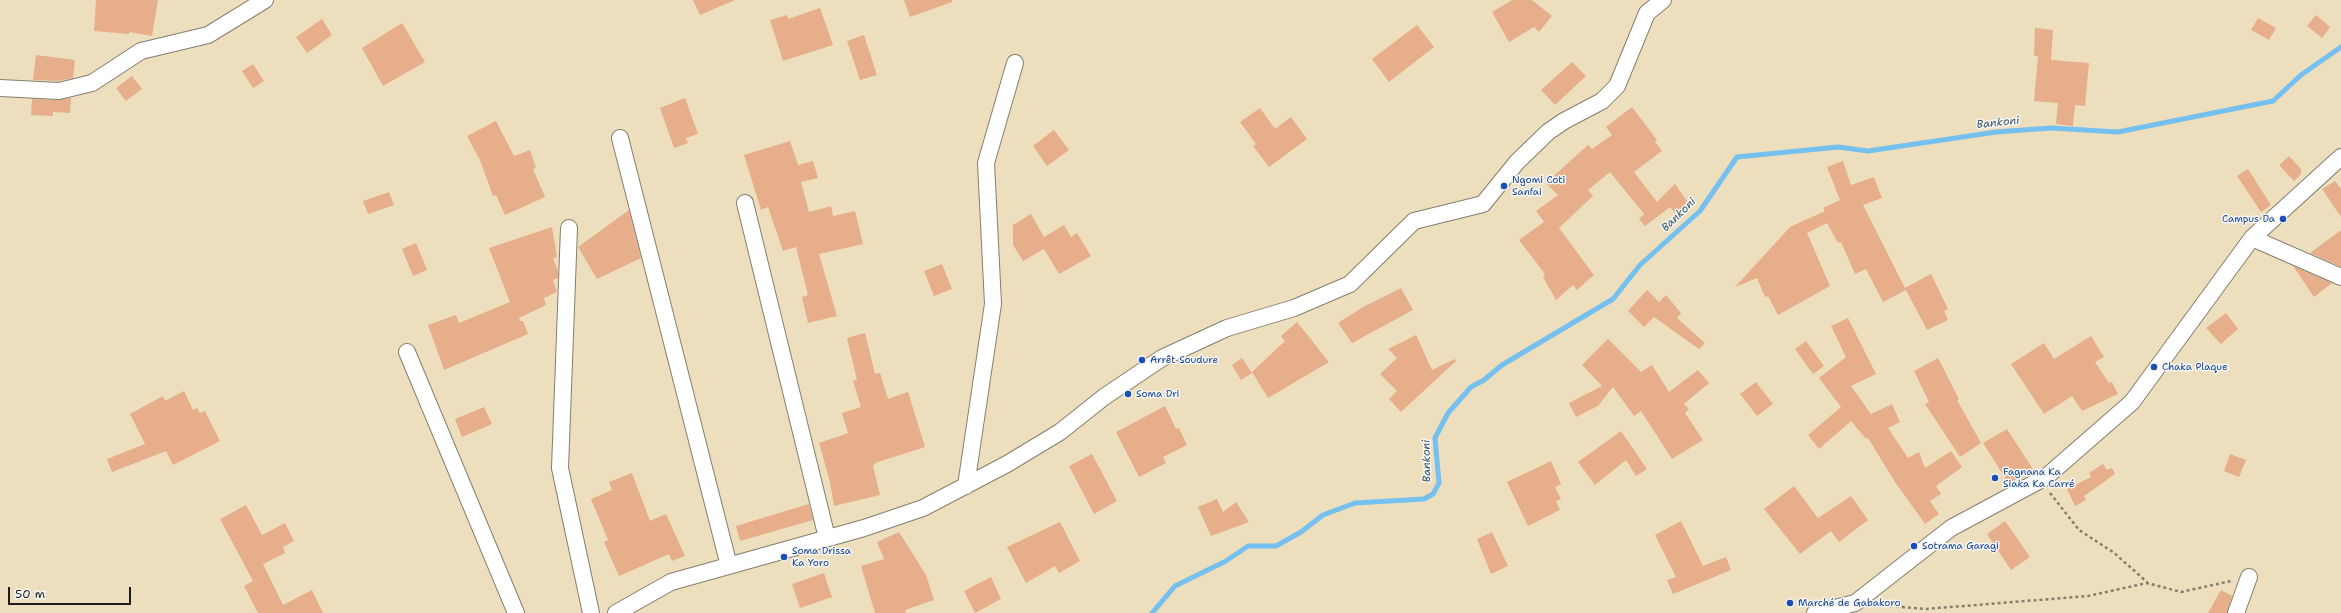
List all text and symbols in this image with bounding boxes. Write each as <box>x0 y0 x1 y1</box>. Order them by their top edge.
water label: Bankoni <box>1976 114 2020 132</box>
place label: Ngomi Coti Sanfai <box>1512 174 1565 198</box>
marker: Ngomi Coti Sanfai <box>1499 181 1509 191</box>
water label: Bankoni <box>1659 195 1699 235</box>
place label: Campus Da <box>2222 213 2275 225</box>
marker: Campus Da <box>2278 214 2288 224</box>
place label: Arrêt Soudure <box>1150 354 1218 366</box>
marker: Arrêt Soudure <box>1137 355 1147 365</box>
place label: Chaka Plaque <box>2162 361 2228 373</box>
marker: Chaka Plaque <box>2149 362 2159 372</box>
place label: Soma Dri <box>1136 388 1179 400</box>
marker: Soma Dri <box>1123 389 1133 399</box>
water label: Bankoni <box>1420 440 1434 482</box>
place label: Fagnana Ka Siaka Ka Carré <box>2003 466 2075 490</box>
marker: Fagnana Ka Siaka Ka Carré <box>1990 473 2000 483</box>
place label: Sotrama Garagi <box>1922 540 1999 552</box>
marker: Sotrama Garagi <box>1909 541 1919 551</box>
place label: Soma Drissa Ka Yoro <box>792 545 851 568</box>
marker: Soma Drissa Ka Yoro <box>779 552 789 562</box>
scale bar <box>10 579 133 605</box>
text: 50 m <box>15 586 45 602</box>
place label: Marché de Gabakoro <box>1798 597 1900 609</box>
marker: Marché de Gabakoro <box>1785 598 1795 608</box>

